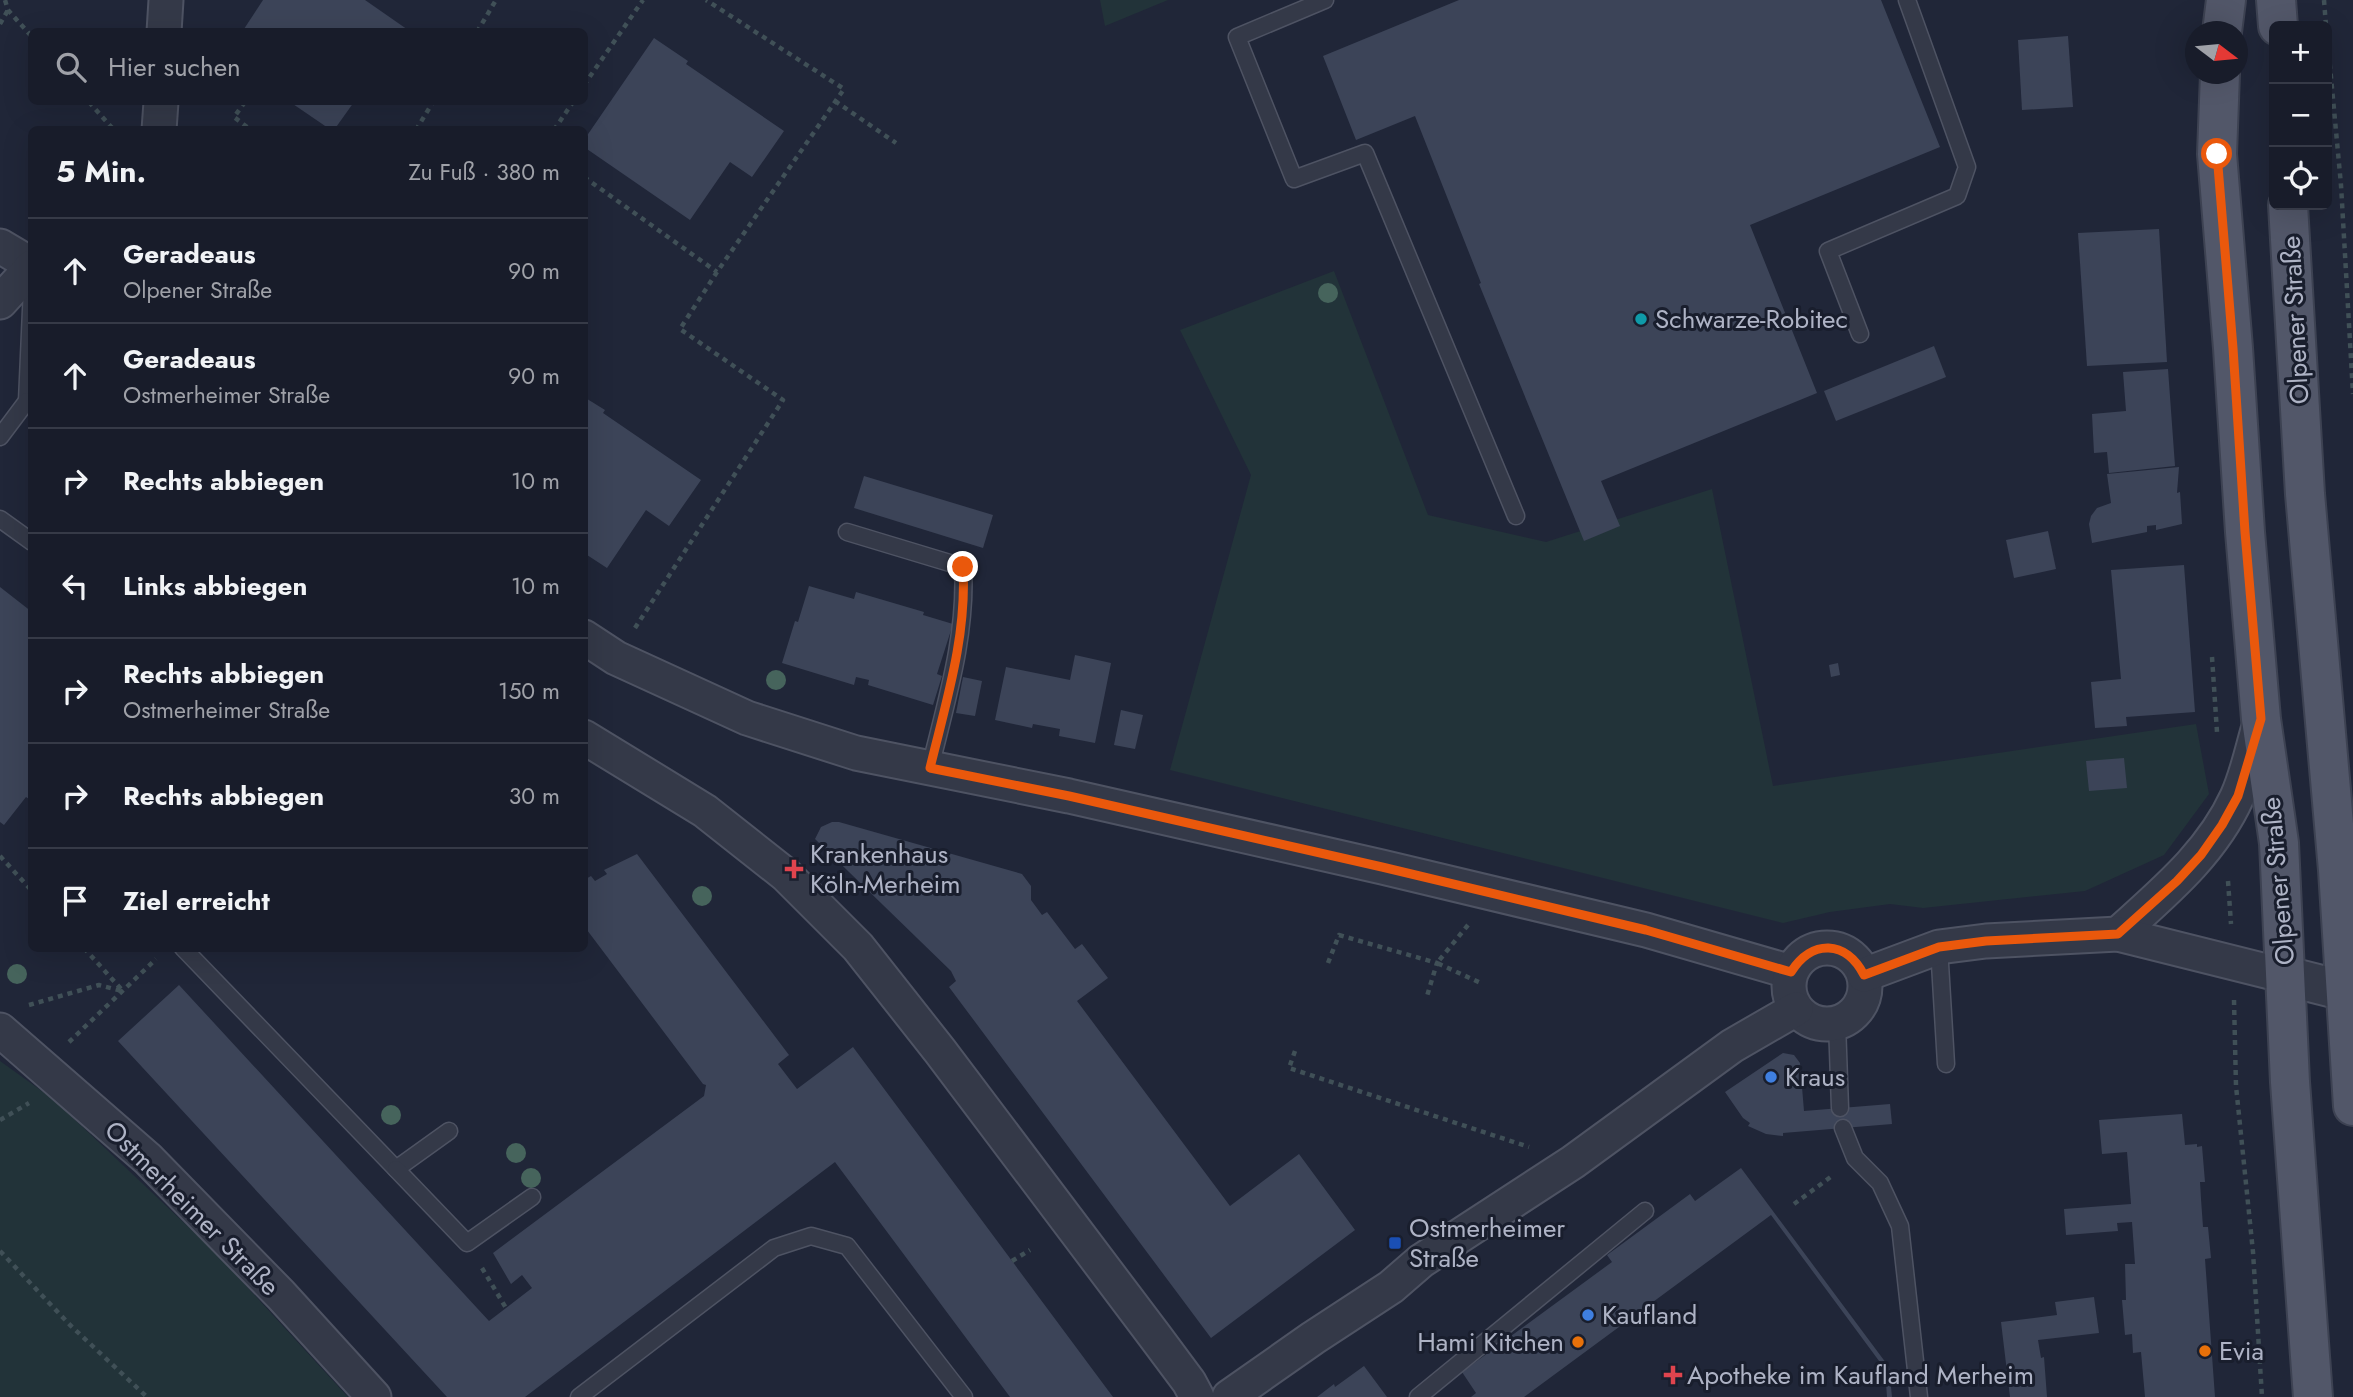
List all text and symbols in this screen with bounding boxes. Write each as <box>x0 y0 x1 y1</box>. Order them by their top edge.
north arrow <box>2185 21 2248 84</box>
map controls <box>2269 21 2332 210</box>
button: + <box>2269 21 2332 84</box>
search box <box>28 28 588 105</box>
icon: search <box>52 48 90 86</box>
text: Hier suchen <box>108 48 241 86</box>
button: − <box>2269 84 2332 147</box>
route start <box>2201 138 2232 169</box>
button: locate <box>2269 147 2332 210</box>
text: 5 Min. <box>56 150 146 193</box>
text: Zu Fuß · 380 m <box>409 155 560 189</box>
text: Geradeaus <box>123 235 256 273</box>
street label: Olpener Straße <box>2272 235 2318 405</box>
icon: ahead <box>56 252 94 290</box>
text: 90 m <box>508 254 560 288</box>
text: Olpener Straße <box>123 273 272 307</box>
place label: Schwarze-Robitec <box>1655 300 1848 338</box>
marker: Schwarze-Robitec <box>1633 311 1649 327</box>
text: Geradeaus <box>123 340 256 378</box>
icon: ahead <box>56 357 94 395</box>
text: 90 m <box>508 359 560 393</box>
text: Ostmerheimer Straße <box>123 378 330 412</box>
icon: right <box>56 462 94 500</box>
text: Rechts abbiegen <box>123 462 324 500</box>
text: 10 m <box>511 464 560 498</box>
route end <box>947 551 978 582</box>
icon: left <box>56 567 94 605</box>
text: Links abbiegen <box>123 567 307 605</box>
text: 10 m <box>511 569 560 603</box>
text: Rechts abbiegen <box>123 655 324 693</box>
icon: right <box>56 672 94 710</box>
text: 150 m <box>498 674 560 708</box>
text: Ostmerheimer Straße <box>123 693 330 727</box>
icon: right <box>56 777 94 815</box>
text: Rechts abbiegen <box>123 777 324 815</box>
text: 30 m <box>509 779 560 813</box>
street label: Olpener Straße <box>2252 795 2304 967</box>
place label: Krankenhaus Köln-Merheim <box>810 835 961 903</box>
marker: Krankenhaus Köln-Merheim <box>784 859 804 879</box>
icon: arrive <box>56 882 94 920</box>
text: Ziel erreicht <box>123 882 270 920</box>
place label: Kraus <box>1785 1058 1845 1096</box>
marker: Kraus <box>1763 1069 1779 1085</box>
street label: Ostmerheimer Straße <box>96 1112 288 1304</box>
place label: Ostmerheimer Straße <box>1409 1209 1565 1277</box>
marker: Ostmerheimer Straße <box>1387 1235 1403 1251</box>
place label: Kaufland <box>1602 1296 1697 1334</box>
marker: Kaufland <box>1580 1307 1596 1323</box>
place label: Hami Kitchen <box>1417 1323 1564 1361</box>
place label: Evia <box>2219 1332 2264 1370</box>
marker: Hami Kitchen <box>1570 1334 1586 1350</box>
marker: Evia <box>2197 1343 2213 1359</box>
place label: Apotheke im Kaufland Merheim <box>1687 1356 2034 1394</box>
marker: Apotheke im Kaufland Merheim <box>1665 1367 1681 1383</box>

